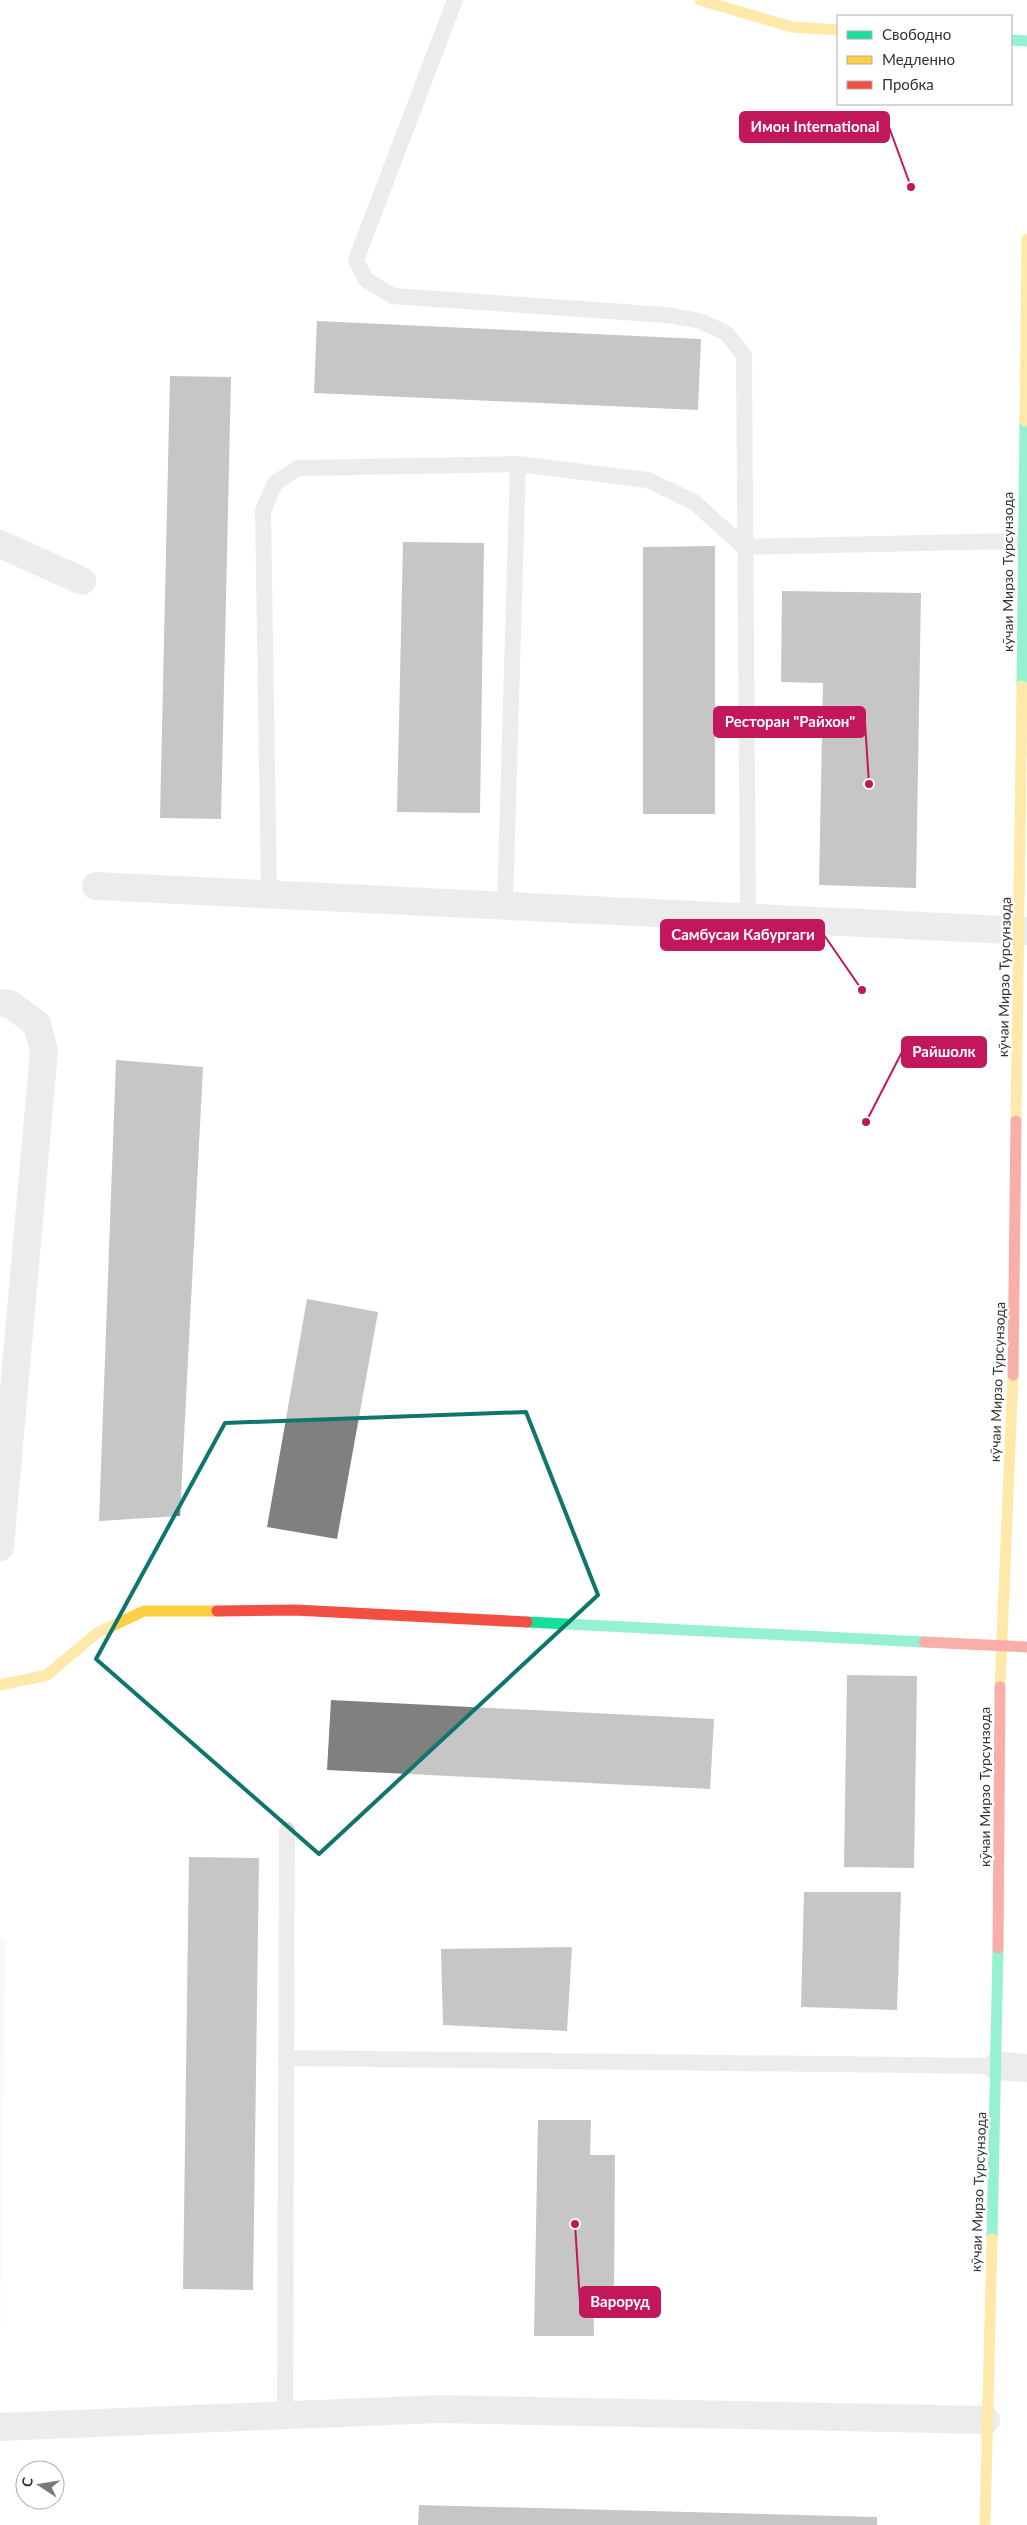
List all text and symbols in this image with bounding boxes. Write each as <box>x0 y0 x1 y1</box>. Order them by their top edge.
legend <box>837 15 1012 105</box>
text: Свободно <box>882 25 951 43</box>
text: Медленно <box>882 50 955 68</box>
text: Пробка <box>882 75 934 93</box>
callout: Имон International <box>740 112 889 142</box>
text: Имон International <box>751 117 879 135</box>
street label: кӯчаи Мирзо Турсунзода <box>999 492 1016 652</box>
callout: Ресторан "Райхон" <box>714 707 865 737</box>
text: Ресторан "Райхон" <box>725 712 855 730</box>
street label: кӯчаи Мирзо Турсунзода <box>994 897 1014 1057</box>
callout: Самбусаи Кабургаги <box>661 920 824 950</box>
text: Самбусаи Кабургаги <box>671 925 815 943</box>
callout: Райшолк <box>902 1037 986 1067</box>
text: Райшолк <box>912 1042 977 1060</box>
street label: кӯчаи Мирзо Турсунзода <box>986 1302 1008 1462</box>
street label: кӯчаи Мирзо Турсунзода <box>976 1707 993 1867</box>
street label: кӯчаи Мирзо Турсунзода <box>967 2112 989 2272</box>
callout: Вароруд <box>580 2287 660 2317</box>
text: Вароруд <box>590 2292 650 2310</box>
north arrow <box>15 2460 65 2510</box>
text: С <box>18 2475 36 2488</box>

